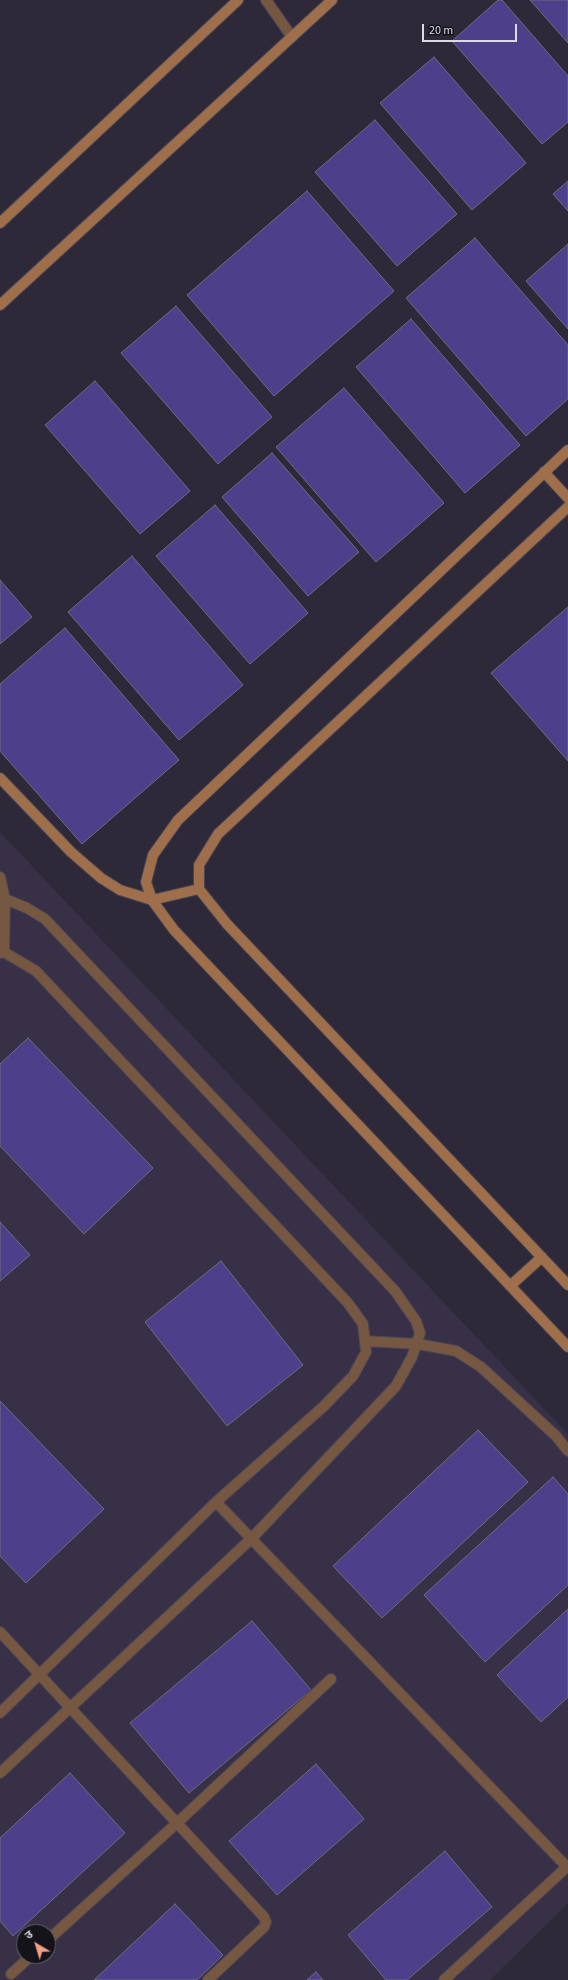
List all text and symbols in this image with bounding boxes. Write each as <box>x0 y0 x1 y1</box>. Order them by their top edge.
scale bar <box>424 16 519 42</box>
text: 20 m <box>429 22 453 39</box>
north arrow <box>16 1924 56 1964</box>
text: उ <box>22 1927 36 1943</box>

